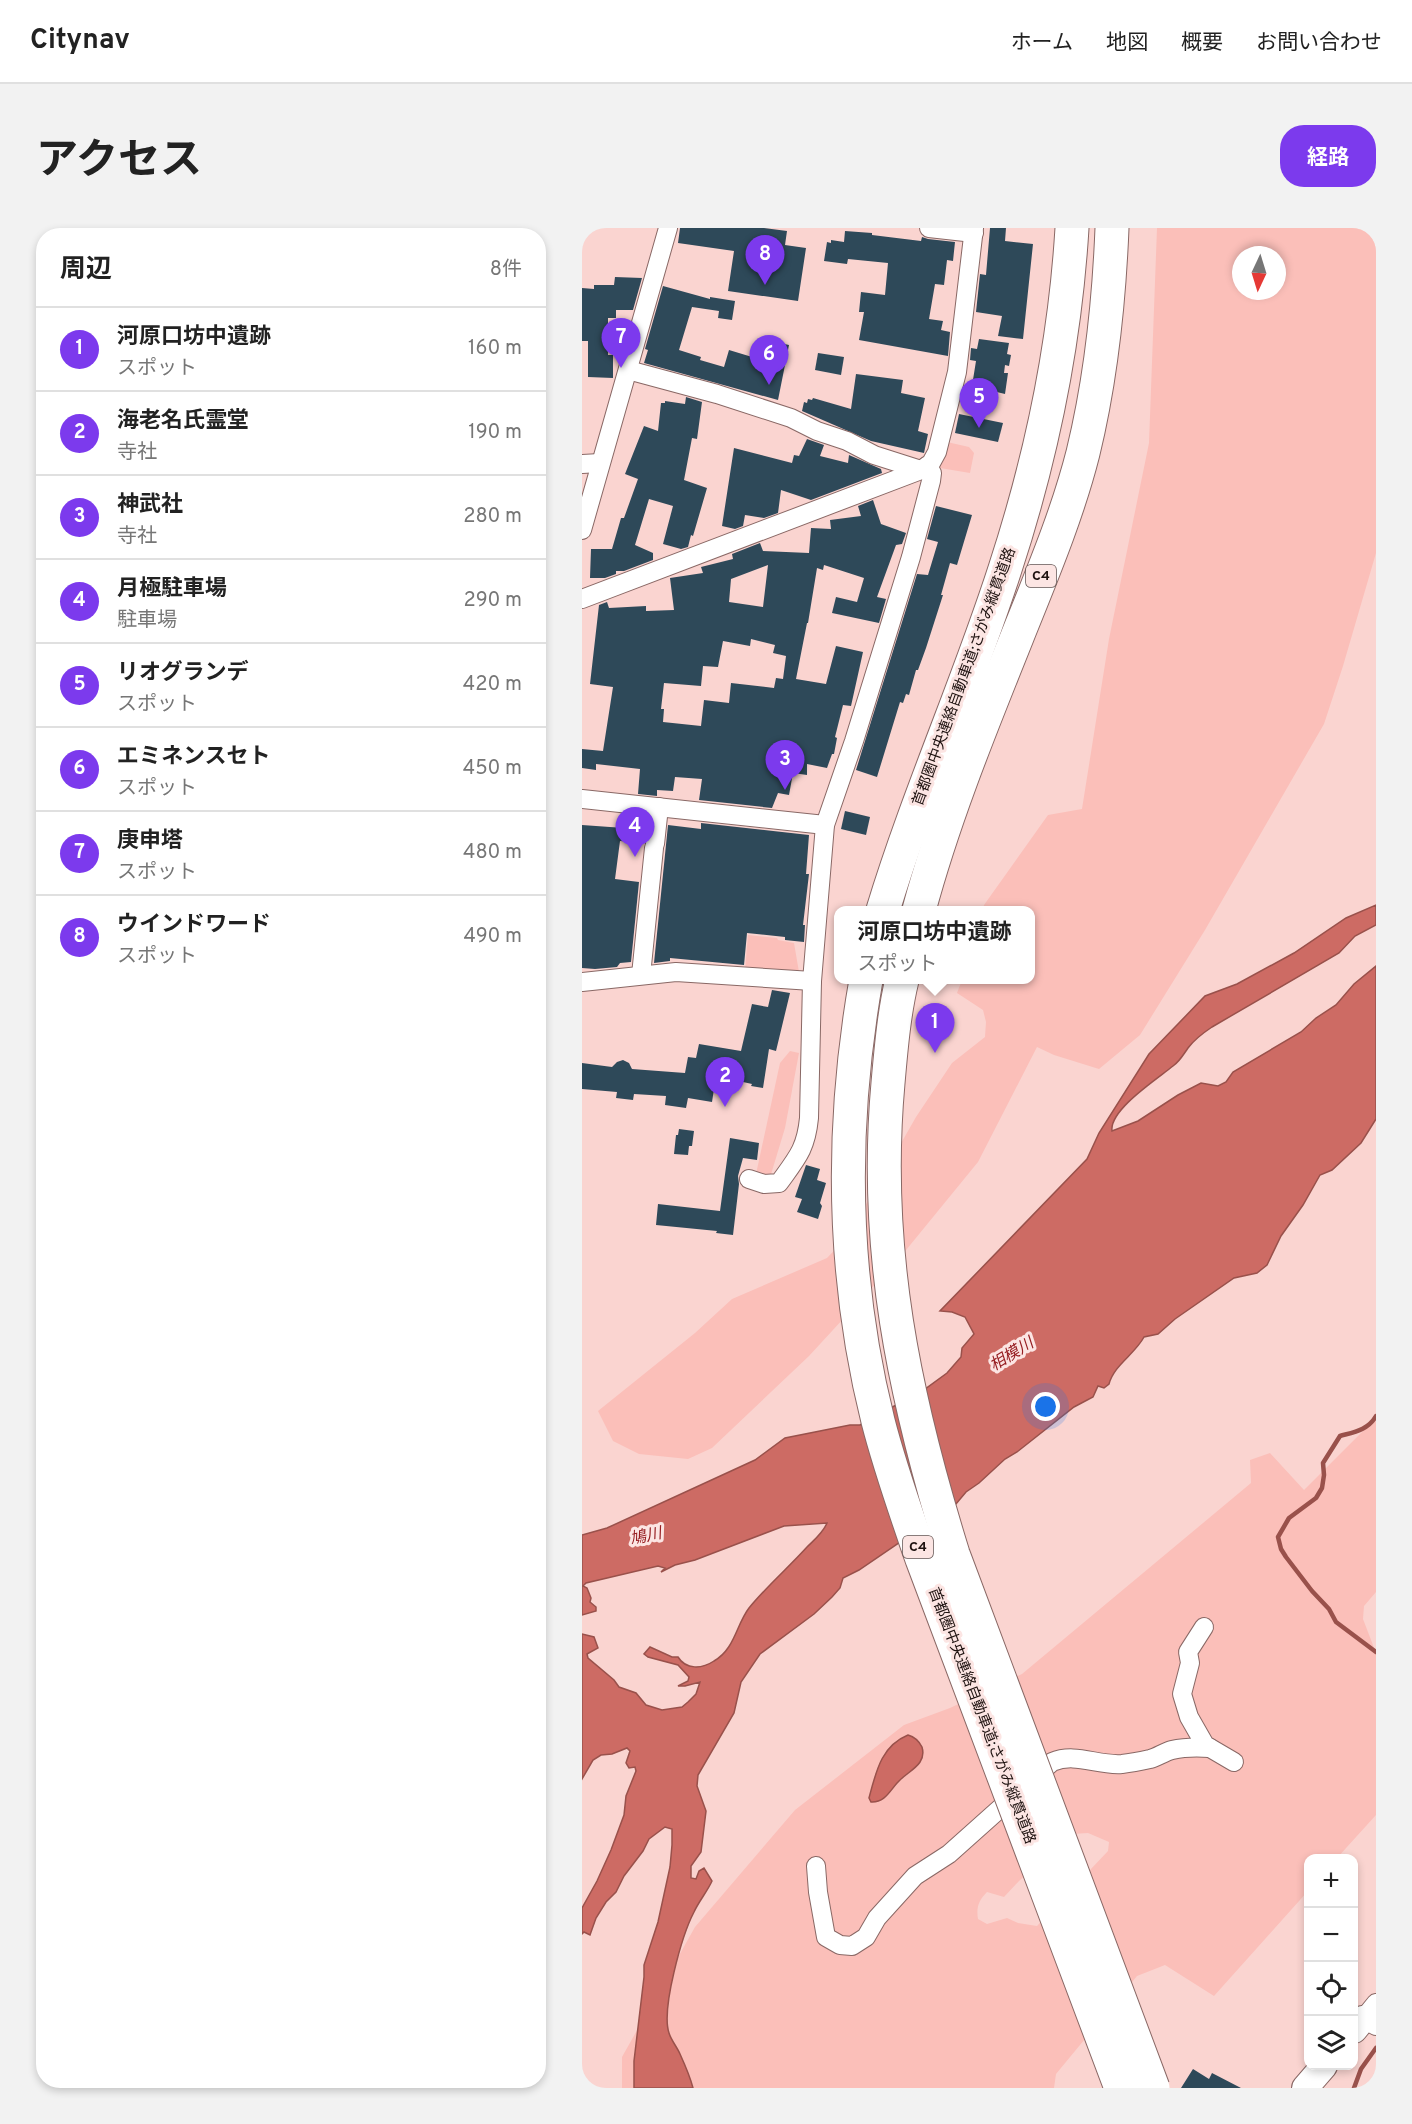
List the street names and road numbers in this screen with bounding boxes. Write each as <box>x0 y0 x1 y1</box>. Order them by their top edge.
street label: 首都圏中央連絡自動車道;さがみ縦貫道路 <box>909 545 1021 809</box>
road number: C4 <box>1026 565 1056 587</box>
road number: C4 <box>903 1536 933 1558</box>
street label: 首都圏中央連絡自動車道;さがみ縦貫道路 <box>923 1585 1039 1847</box>

